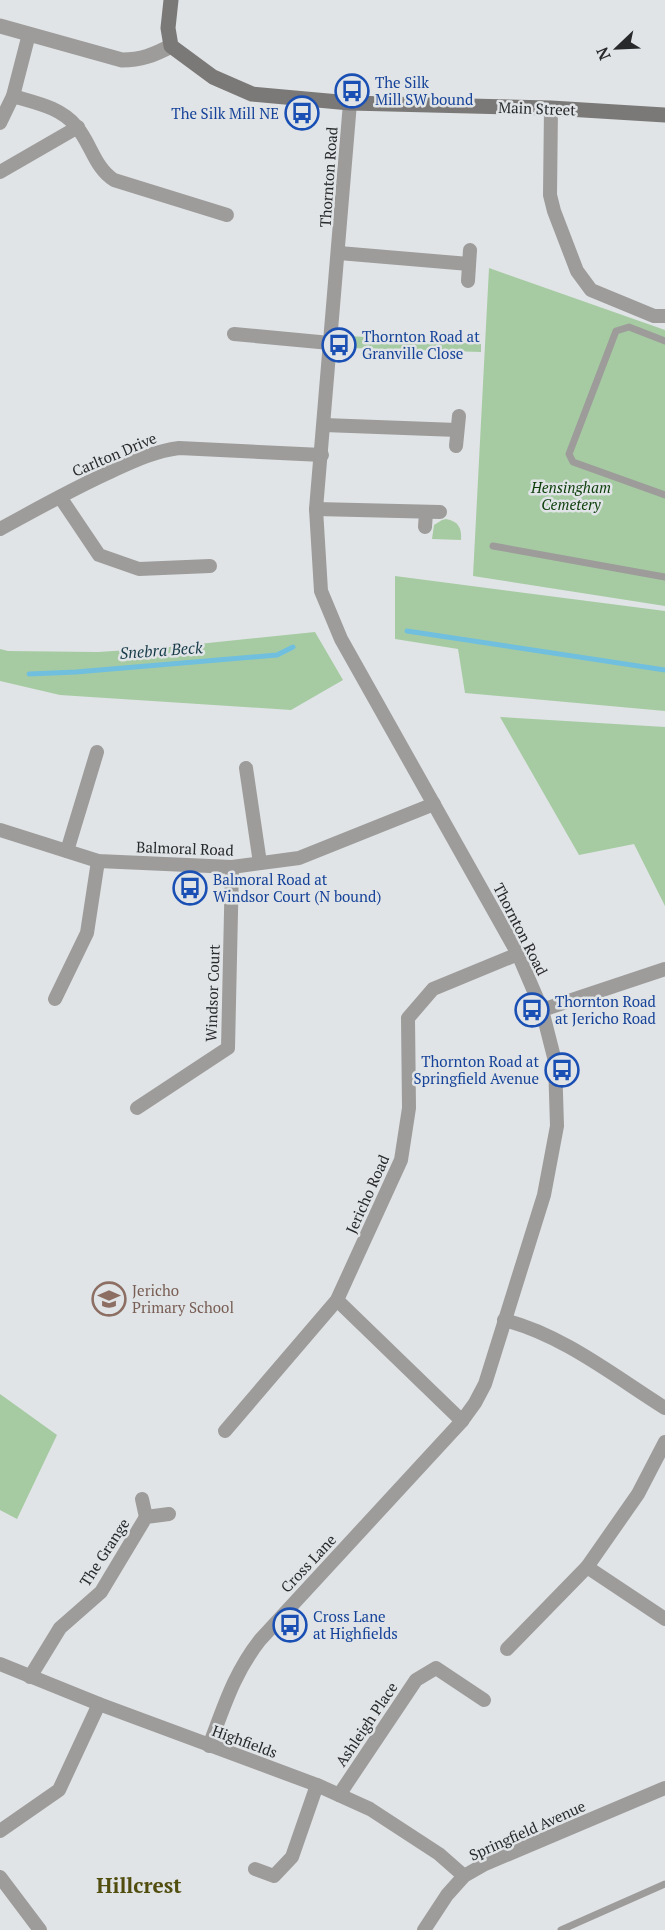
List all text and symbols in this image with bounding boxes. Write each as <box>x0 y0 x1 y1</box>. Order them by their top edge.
north arrow <box>587 18 647 78</box>
text: N <box>591 44 616 64</box>
place label: The Silk Mill SW bound <box>375 72 473 109</box>
bus stop icon: The Silk Mill SW bound <box>334 73 370 109</box>
bus stop icon: The Silk Mill NE <box>284 95 320 131</box>
street label: Main Street <box>498 97 577 119</box>
place label: The Silk Mill NE <box>171 103 279 123</box>
street label: Thornton Road <box>315 126 341 228</box>
place label: Thornton Road at Granville Close <box>362 326 480 363</box>
bus stop icon: Thornton Road at Granville Close <box>321 327 357 363</box>
street label: Carlton Drive <box>69 427 159 481</box>
park label: Hensingham Cemetery <box>530 477 611 514</box>
water label: Snebra Beck <box>119 636 203 664</box>
street label: Balmoral Road <box>136 836 234 860</box>
place label: Balmoral Road at Windsor Court (N bound) <box>213 869 381 906</box>
bus stop icon: Balmoral Road at Windsor Court (N bound) <box>172 870 208 906</box>
street label: Thornton Road <box>489 879 553 979</box>
street label: Windsor Court <box>200 944 224 1042</box>
place label: Thornton Road at Jericho Road <box>555 991 656 1028</box>
bus stop icon: Thornton Road at Jericho Road <box>514 992 550 1028</box>
place label: Thornton Road at Springfield Avenue <box>414 1051 539 1088</box>
bus stop icon: Thornton Road at Springfield Avenue <box>544 1052 580 1088</box>
street label: Jericho Road <box>341 1151 393 1237</box>
place label: Jericho Primary School <box>132 1280 234 1317</box>
school or university icon: Jericho Primary School <box>91 1281 127 1317</box>
street label: The Grange <box>75 1514 133 1590</box>
street label: Cross Lane <box>276 1530 340 1596</box>
place label: Cross Lane at Highfields <box>313 1606 398 1643</box>
bus stop icon: Cross Lane at Highfields <box>272 1607 308 1643</box>
street label: Ashleigh Place <box>330 1678 402 1770</box>
street label: Highfields <box>210 1720 280 1762</box>
street label: Springfield Avenue <box>466 1795 588 1865</box>
district label: Hillcrest <box>96 1871 182 1899</box>

